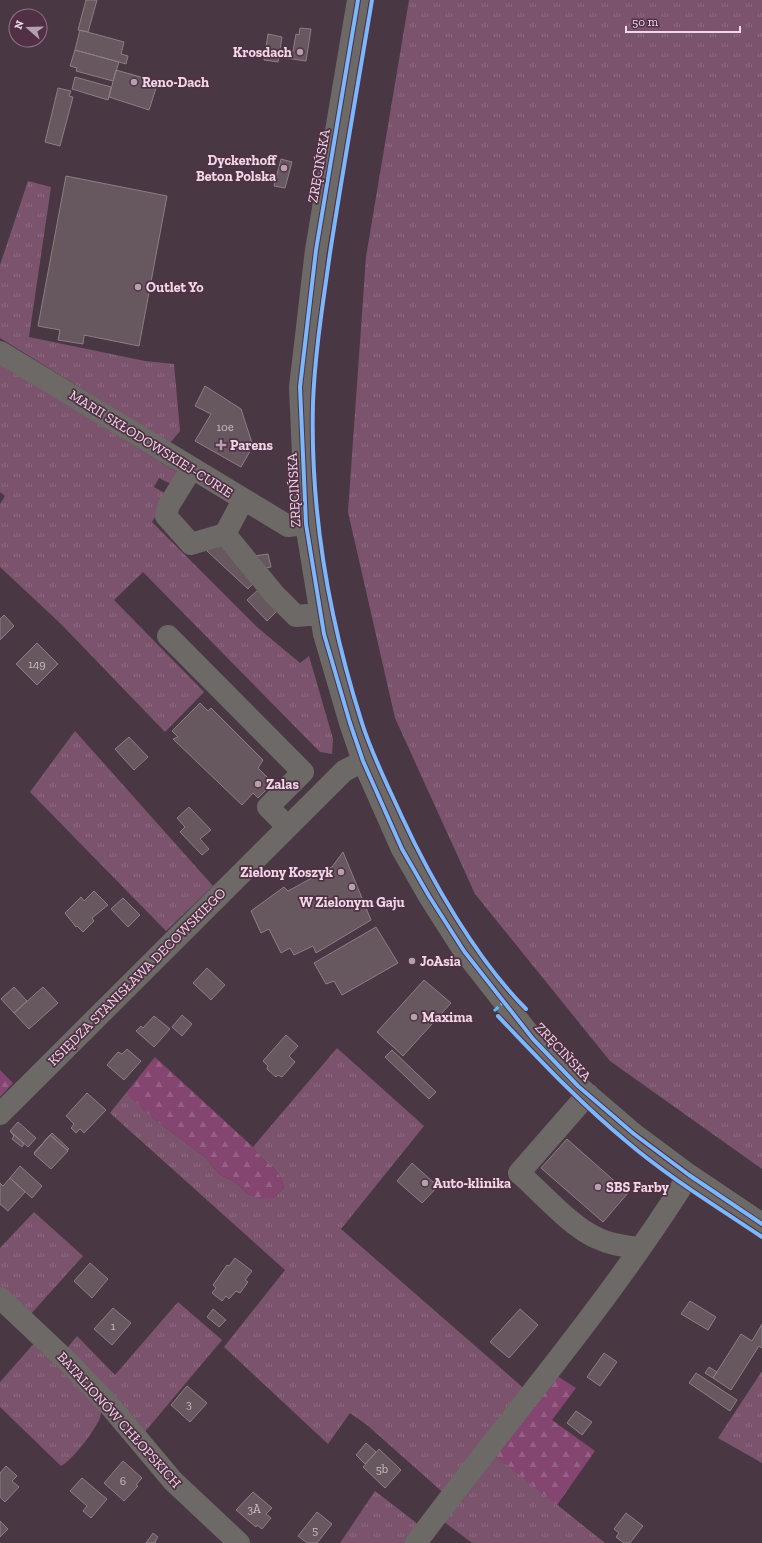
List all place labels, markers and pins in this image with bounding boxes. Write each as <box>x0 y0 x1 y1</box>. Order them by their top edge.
place label: Krosdach <box>233 44 292 61</box>
marker: Krosdach <box>295 47 305 57</box>
place label: Reno-Dach <box>142 74 209 91</box>
marker: Reno-Dach <box>129 77 139 87</box>
place label: Dyckerhoff Beton Polska <box>196 152 278 185</box>
marker: Dyckerhoff Beton Polska <box>279 163 289 173</box>
place label: Outlet Yo <box>146 279 204 296</box>
marker: Outlet Yo <box>133 282 143 292</box>
place label: Parens <box>230 437 274 454</box>
marker: Parens <box>215 439 227 451</box>
place label: Zalas <box>266 776 299 793</box>
marker: Zalas <box>253 779 263 789</box>
place label: Zielony Koszyk <box>240 864 333 881</box>
marker: Zielony Koszyk <box>336 867 346 877</box>
marker: W Zielonym Gaju <box>347 882 357 892</box>
place label: W Zielonym Gaju <box>299 894 405 911</box>
place label: JoAsia <box>420 953 461 970</box>
marker: JoAsia <box>407 956 417 966</box>
place label: Maxima <box>422 1009 473 1026</box>
marker: Maxima <box>409 1012 419 1022</box>
place label: Auto-klinika <box>433 1175 511 1192</box>
marker: Auto-klinika <box>420 1178 430 1188</box>
place label: SBS Farby <box>606 1179 669 1196</box>
marker: SBS Farby <box>593 1182 603 1192</box>

